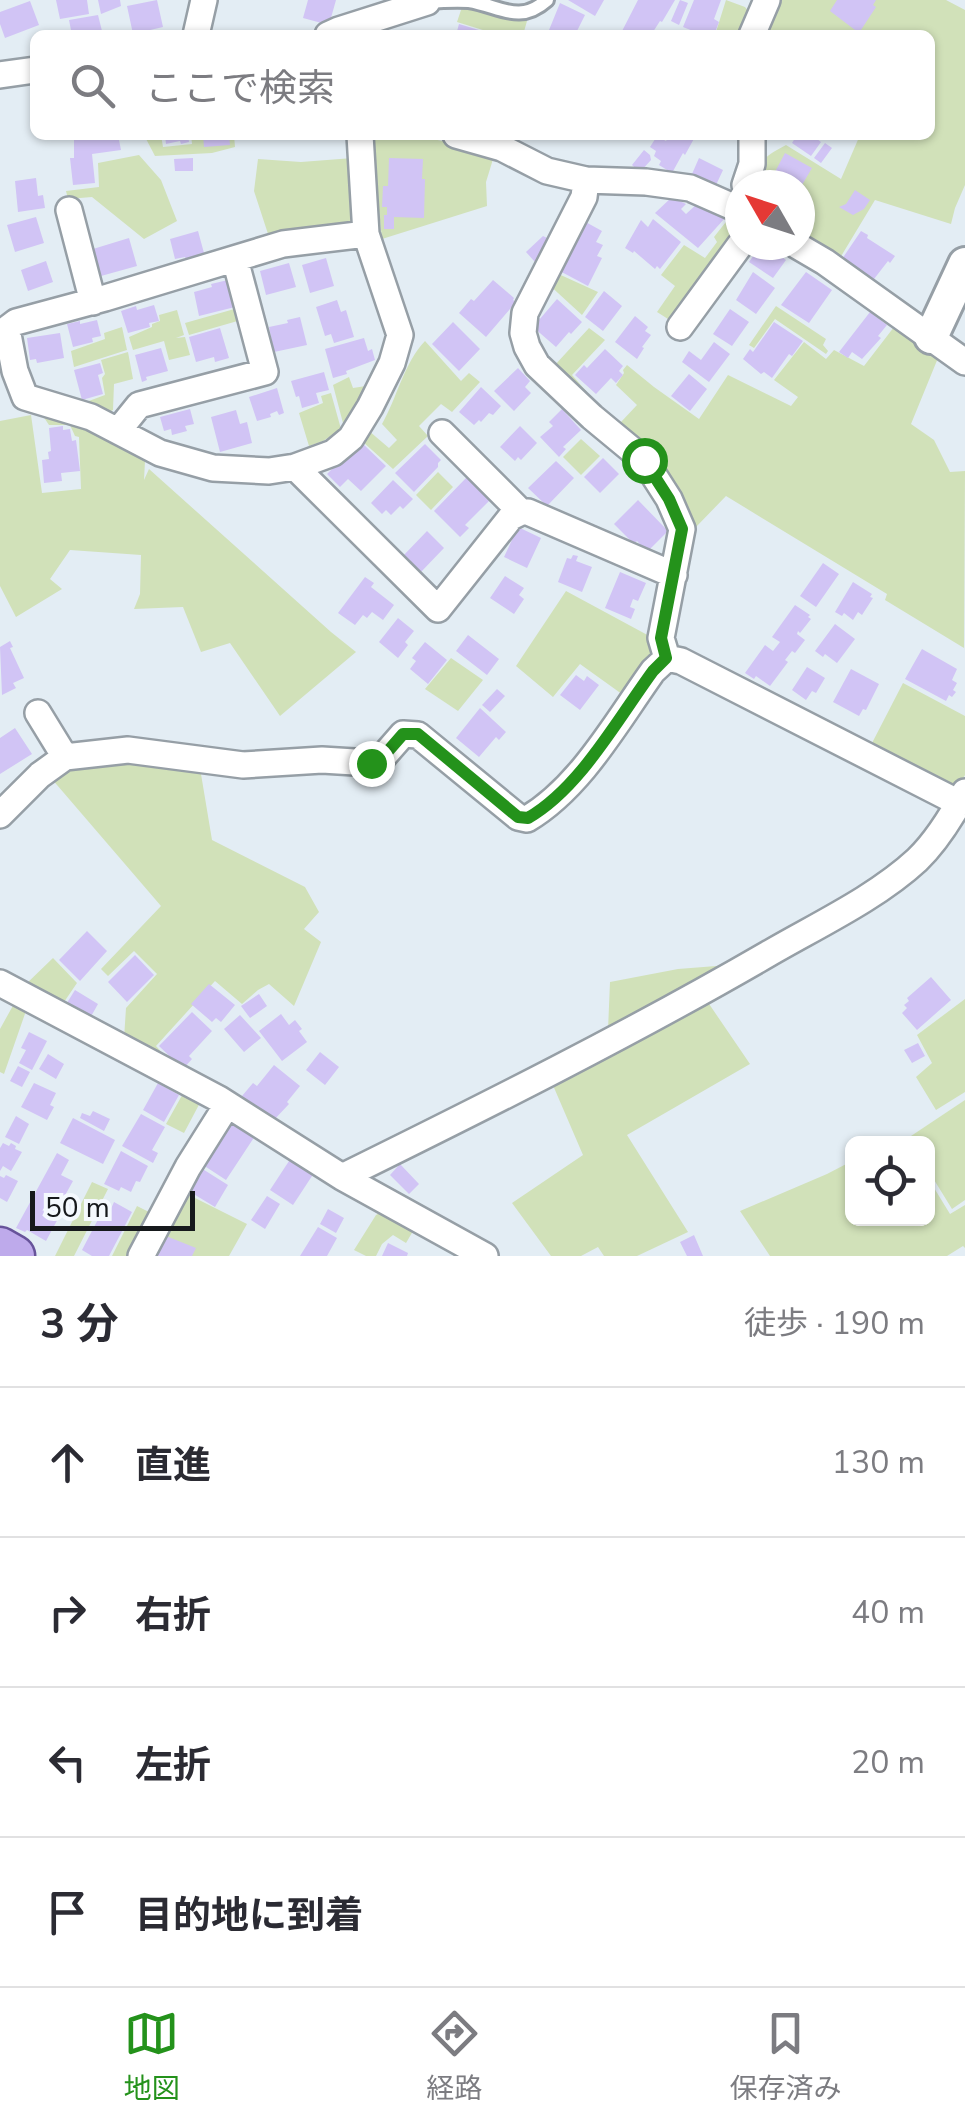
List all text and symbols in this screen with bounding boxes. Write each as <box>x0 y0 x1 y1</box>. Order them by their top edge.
search box <box>30 30 935 140</box>
icon: search <box>65 58 120 113</box>
text: ここで検索 <box>145 63 335 114</box>
north arrow <box>725 170 815 260</box>
route start <box>622 438 668 484</box>
route end <box>349 741 395 787</box>
map controls <box>845 1136 935 1226</box>
button: locate <box>845 1136 935 1226</box>
scale bar <box>30 1186 195 1230</box>
text: 50 m <box>45 1189 110 1227</box>
text: 3 分 <box>40 1296 119 1353</box>
text: 徒歩 · 190 m <box>744 1302 925 1345</box>
icon: ahead <box>40 1435 95 1490</box>
text: 直進 <box>135 1440 211 1491</box>
text: 130 m <box>832 1441 925 1484</box>
icon: right <box>40 1585 95 1640</box>
text: 右折 <box>135 1590 211 1641</box>
text: 40 m <box>851 1591 925 1634</box>
icon: left <box>40 1735 95 1790</box>
text: 左折 <box>135 1740 211 1791</box>
text: 20 m <box>851 1741 925 1784</box>
icon: arrive <box>40 1885 95 1940</box>
text: 目的地に到着 <box>135 1890 363 1941</box>
tab: 地図 <box>123 2006 180 2108</box>
tab: 経路 <box>426 2006 483 2108</box>
tab: 保存済み <box>729 2006 842 2108</box>

